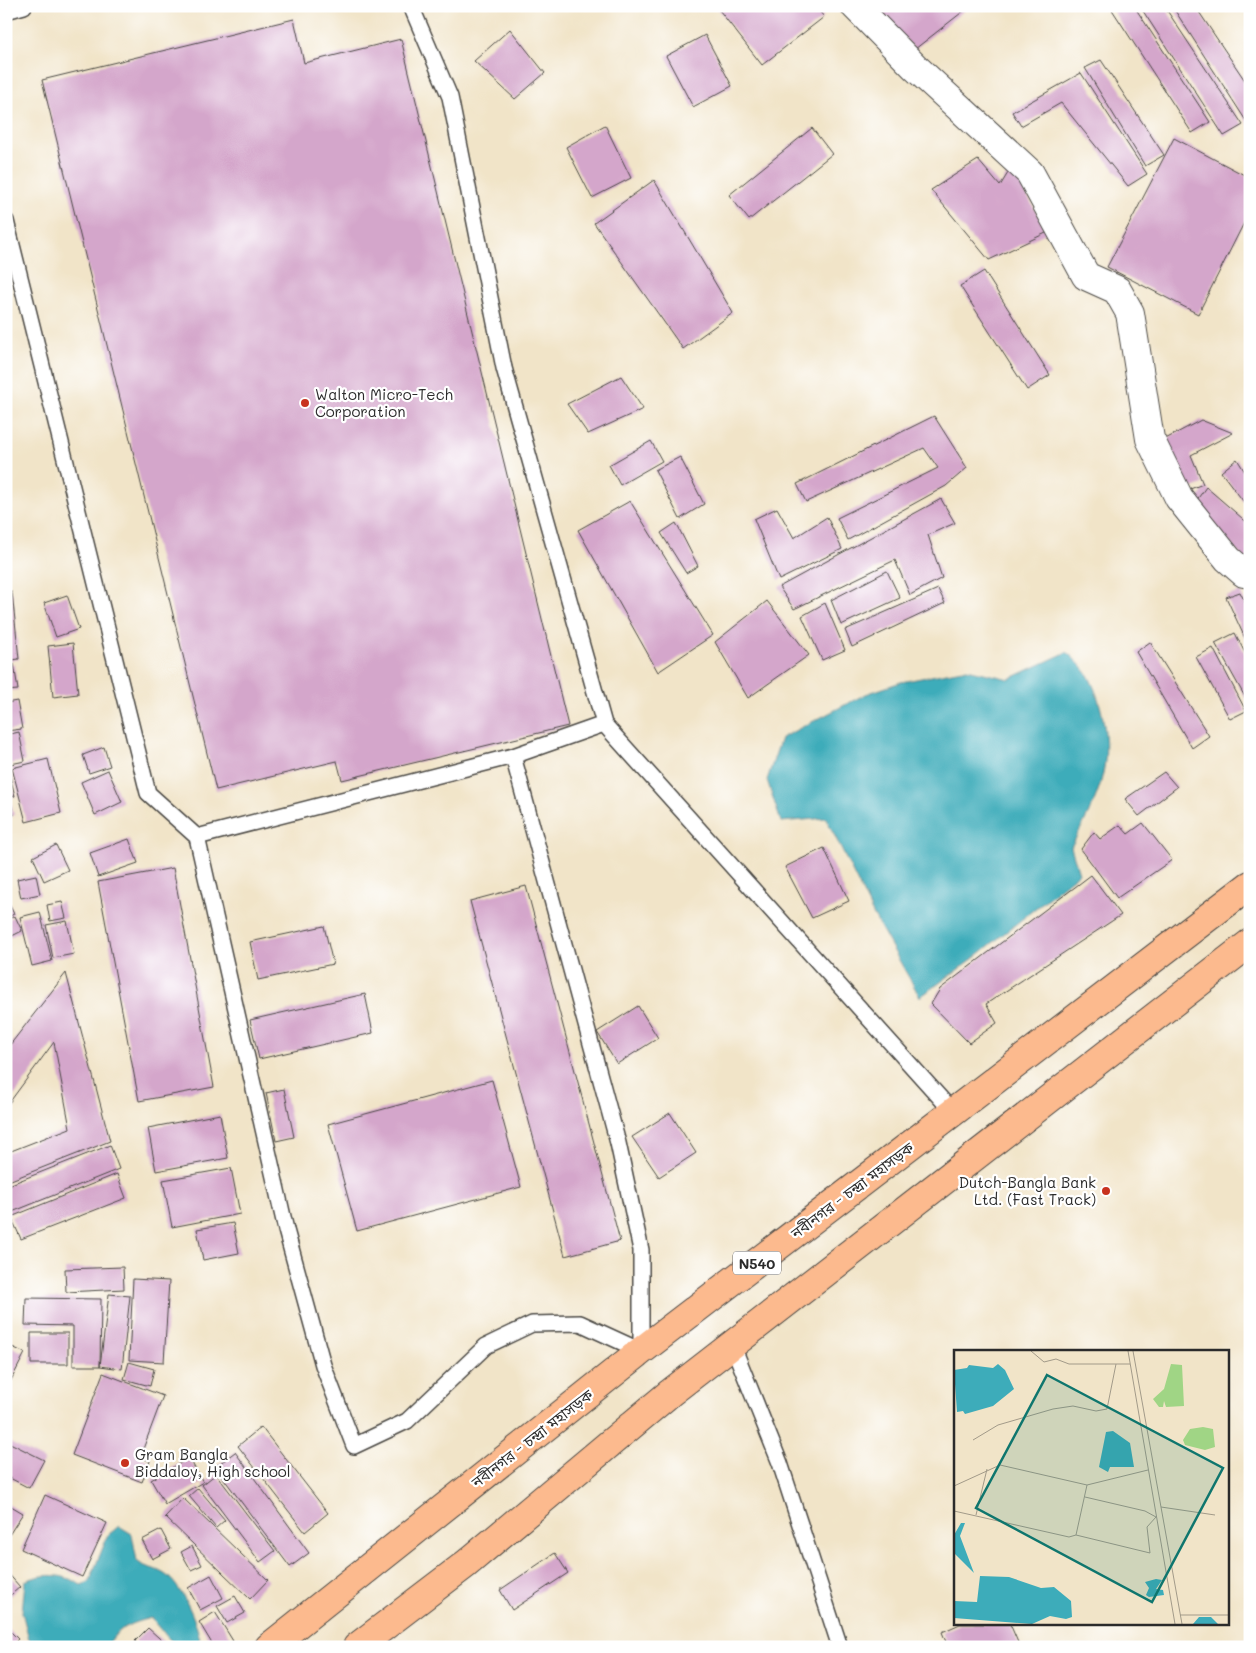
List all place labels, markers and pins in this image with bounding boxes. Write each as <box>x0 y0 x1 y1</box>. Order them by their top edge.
place label: Walton Micro-Tech Corporation <box>315 384 453 421</box>
marker: Walton Micro-Tech Corporation <box>299 397 311 409</box>
place label: Dutch-Bangla Bank Ltd. (Fast Track) <box>959 1172 1096 1209</box>
marker: Dutch-Bangla Bank Ltd. (Fast Track) <box>1100 1185 1112 1197</box>
place label: Gram Bangla Biddaloy, High school <box>135 1444 290 1481</box>
marker: Gram Bangla Biddaloy, High school <box>119 1457 131 1469</box>

